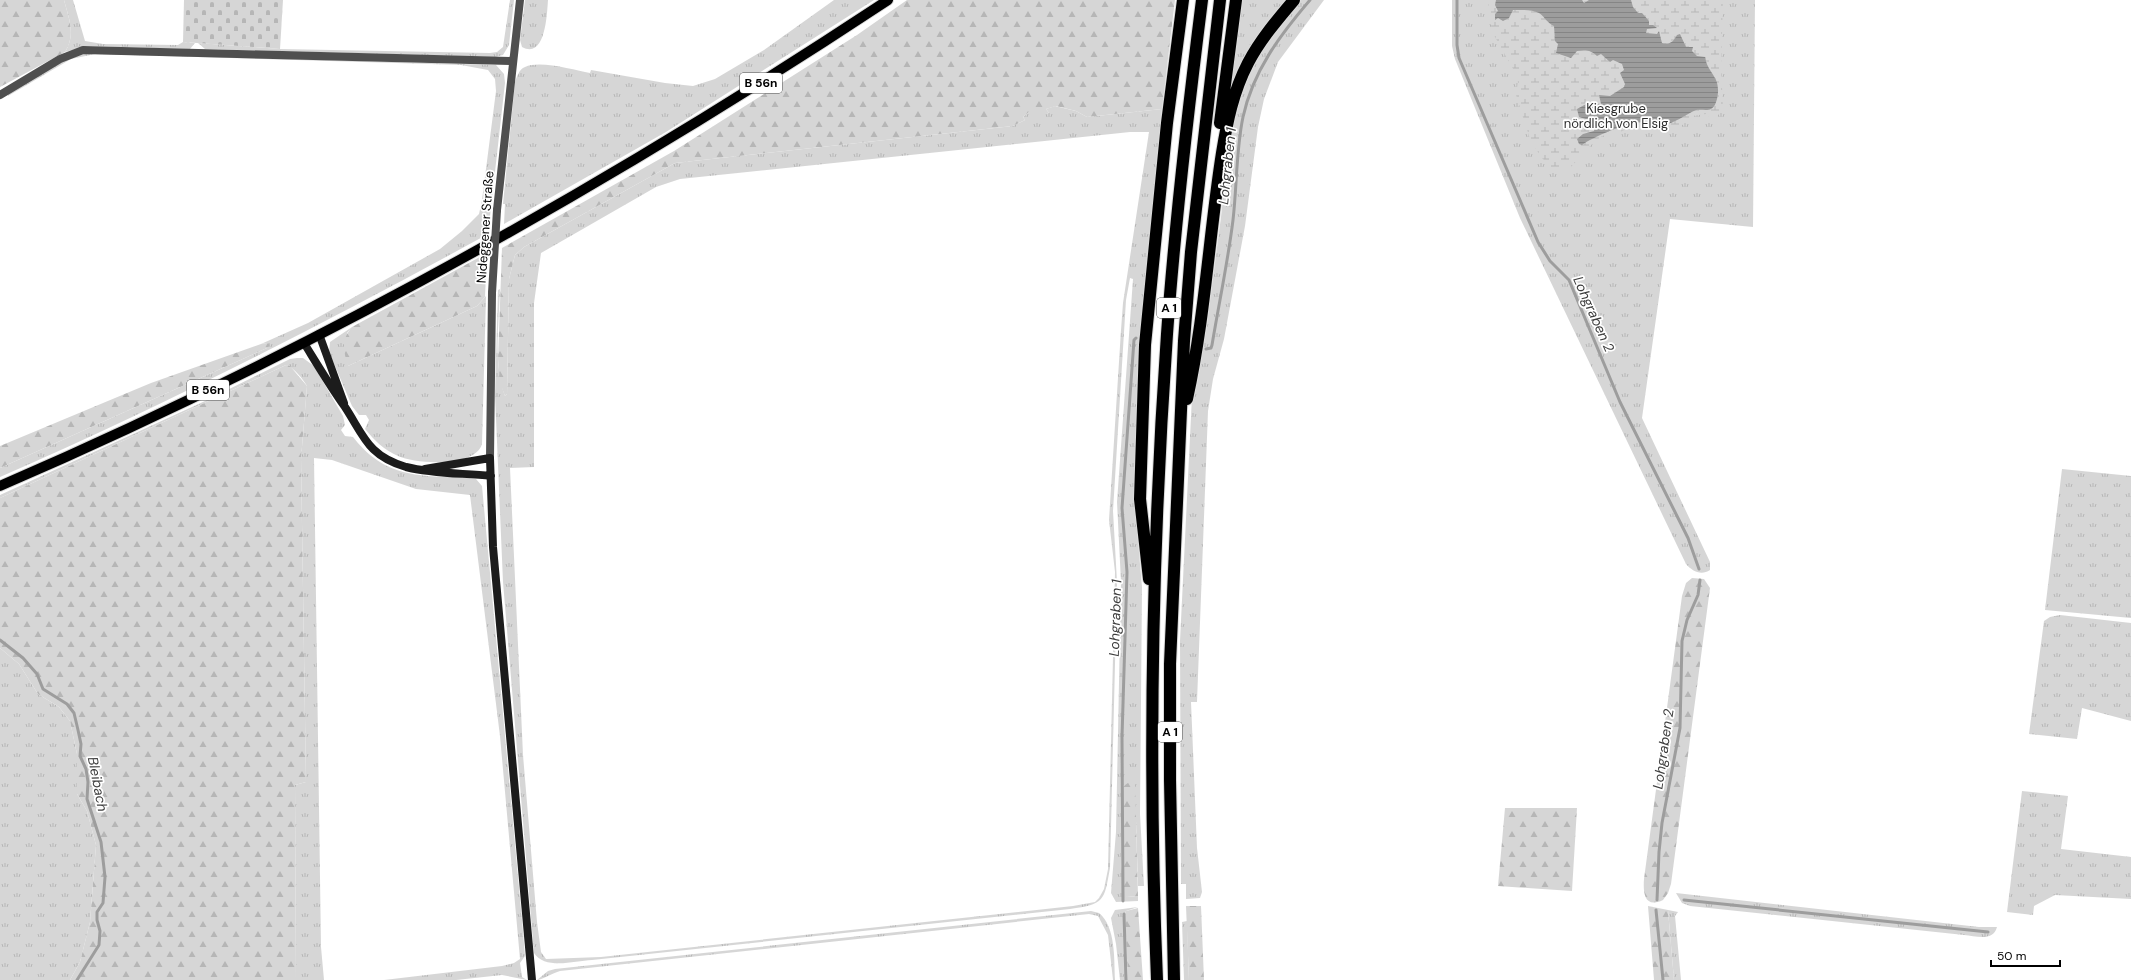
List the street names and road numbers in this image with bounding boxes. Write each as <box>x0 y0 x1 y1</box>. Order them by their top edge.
road number: B 56n <box>740 73 782 93</box>
street label: Nideggener Straße <box>473 170 497 284</box>
road number: A 1 <box>1157 298 1181 318</box>
road number: B 56n <box>187 380 229 400</box>
road number: A 1 <box>1158 722 1182 742</box>

